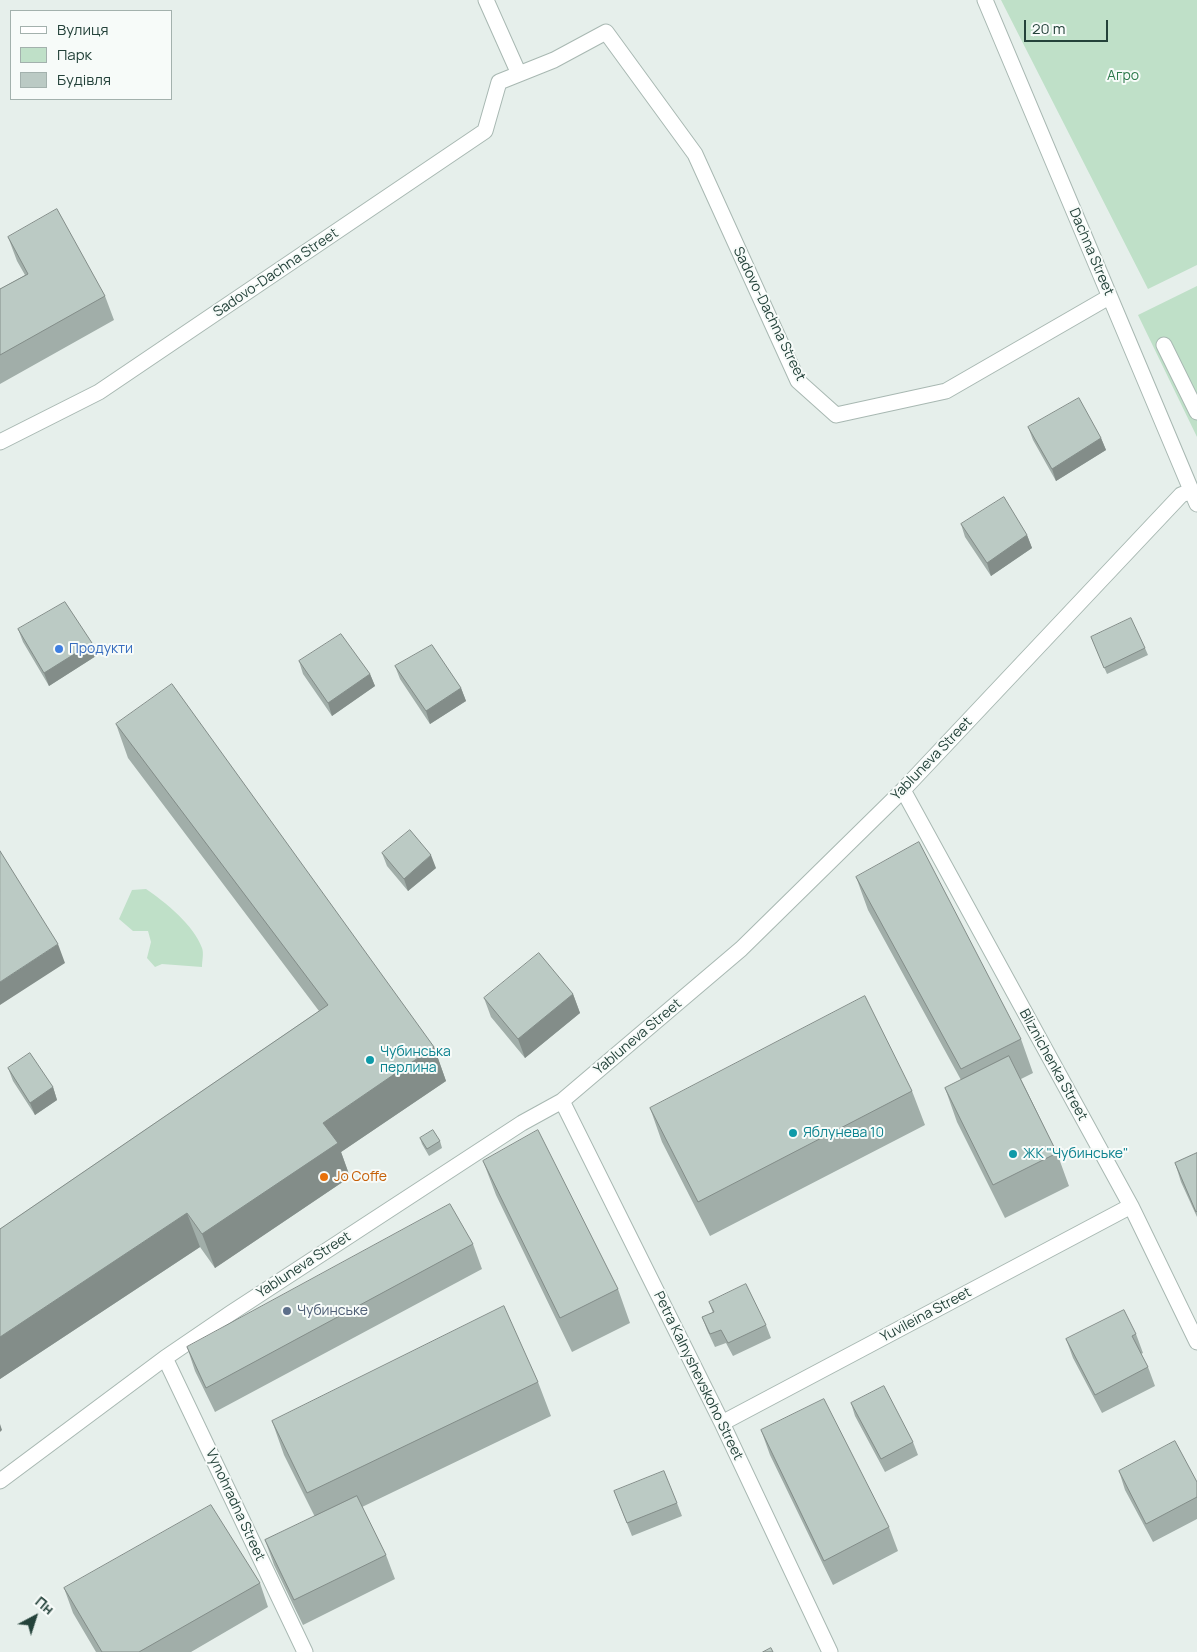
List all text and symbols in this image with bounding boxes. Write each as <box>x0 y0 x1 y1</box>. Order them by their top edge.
legend <box>10 10 172 100</box>
scale bar <box>1027 10 1111 42</box>
text: 20 m <box>1032 18 1065 39</box>
text: Вулиця <box>57 19 109 40</box>
text: Парк <box>57 44 92 65</box>
park label: Агро <box>1107 68 1139 84</box>
text: Будівля <box>57 69 111 90</box>
street label: Dachna Street <box>1065 206 1117 298</box>
street label: Sadovo-Dachna Street <box>210 225 342 321</box>
street label: Sadovo-Dachna Street <box>729 244 809 384</box>
place label: Продукти <box>69 641 133 657</box>
marker: Продукти <box>53 643 65 655</box>
street label: Yabluneva Street <box>888 714 976 804</box>
street label: Yabluneva Street <box>591 996 685 1078</box>
street label: Bliznichenka Street <box>1015 1006 1091 1124</box>
place label: Чубинська перлина <box>380 1044 451 1076</box>
marker: Чубинська перлина <box>364 1054 376 1066</box>
place label: Яблунева 10 <box>803 1125 884 1141</box>
marker: Яблунева 10 <box>787 1127 799 1139</box>
place label: ЖК "Чубинське" <box>1023 1146 1128 1162</box>
marker: ЖК "Чубинське" <box>1007 1148 1019 1160</box>
place label: Jo Coffe <box>334 1169 387 1185</box>
marker: Jo Coffe <box>318 1171 330 1183</box>
street label: Yabluneva Street <box>254 1228 354 1302</box>
street label: Yuvileina Street <box>878 1284 974 1346</box>
street label: Petra Kalnyshevskoho Street <box>650 1289 746 1463</box>
place label: Чубинське <box>297 1303 368 1319</box>
marker: Чубинське <box>281 1305 293 1317</box>
street label: Vynohradna Street <box>202 1446 268 1564</box>
north arrow <box>10 1592 60 1642</box>
text: Пн <box>32 1592 58 1618</box>

